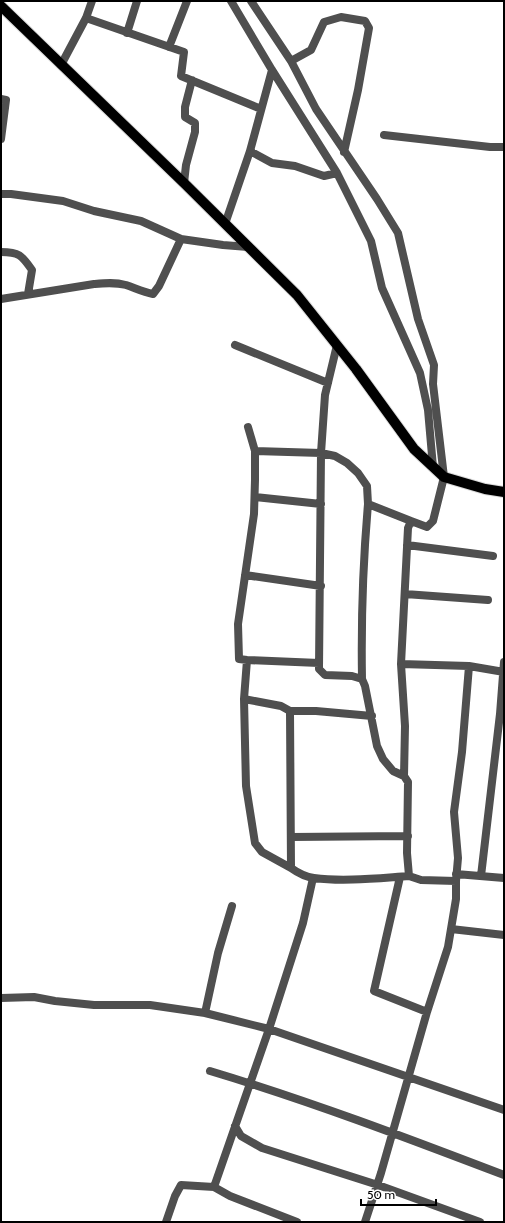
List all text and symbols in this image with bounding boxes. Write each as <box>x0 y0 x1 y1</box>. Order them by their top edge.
scale bar <box>361 1181 436 1207</box>
text: 50 m <box>367 1187 395 1202</box>

